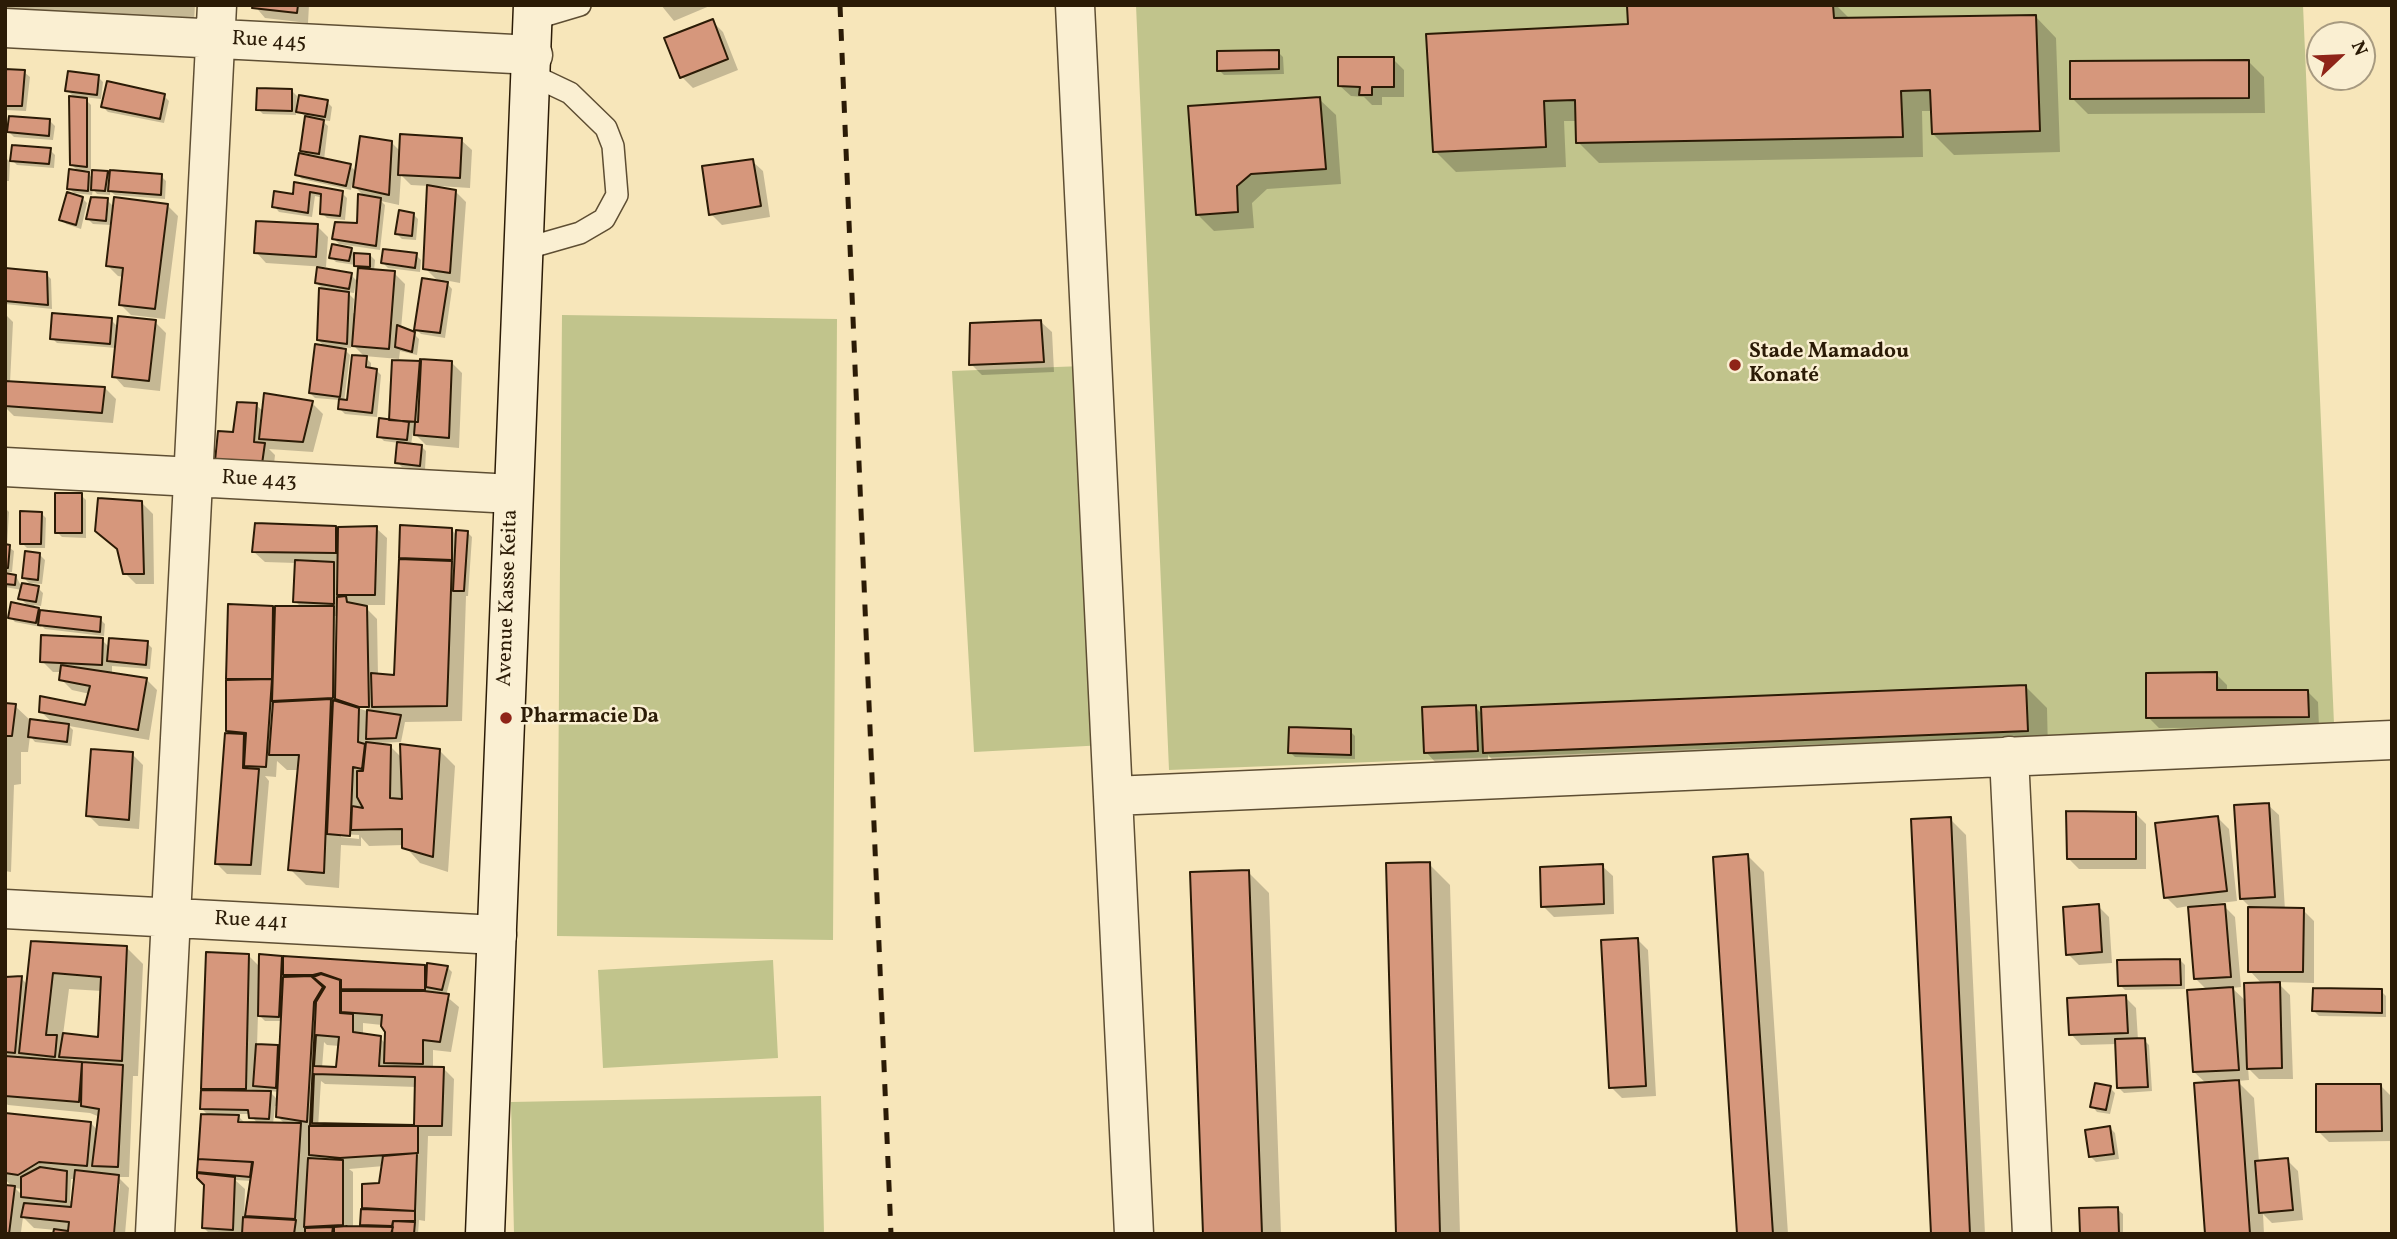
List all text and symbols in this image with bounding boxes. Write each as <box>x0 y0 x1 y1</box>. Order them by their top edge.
north arrow <box>2306 21 2376 91</box>
street label: Rue 445 <box>231 27 307 57</box>
text: N <box>2344 37 2373 60</box>
place label: Stade Mamadou Konaté <box>1749 340 1909 390</box>
marker: Stade Mamadou Konaté <box>1727 357 1743 373</box>
street label: Rue 443 <box>221 466 297 496</box>
street label: Avenue Kasse Keita <box>493 509 525 687</box>
place label: Pharmacie Da <box>520 705 659 731</box>
marker: Pharmacie Da <box>498 710 514 726</box>
street label: Rue 441 <box>214 907 288 937</box>

